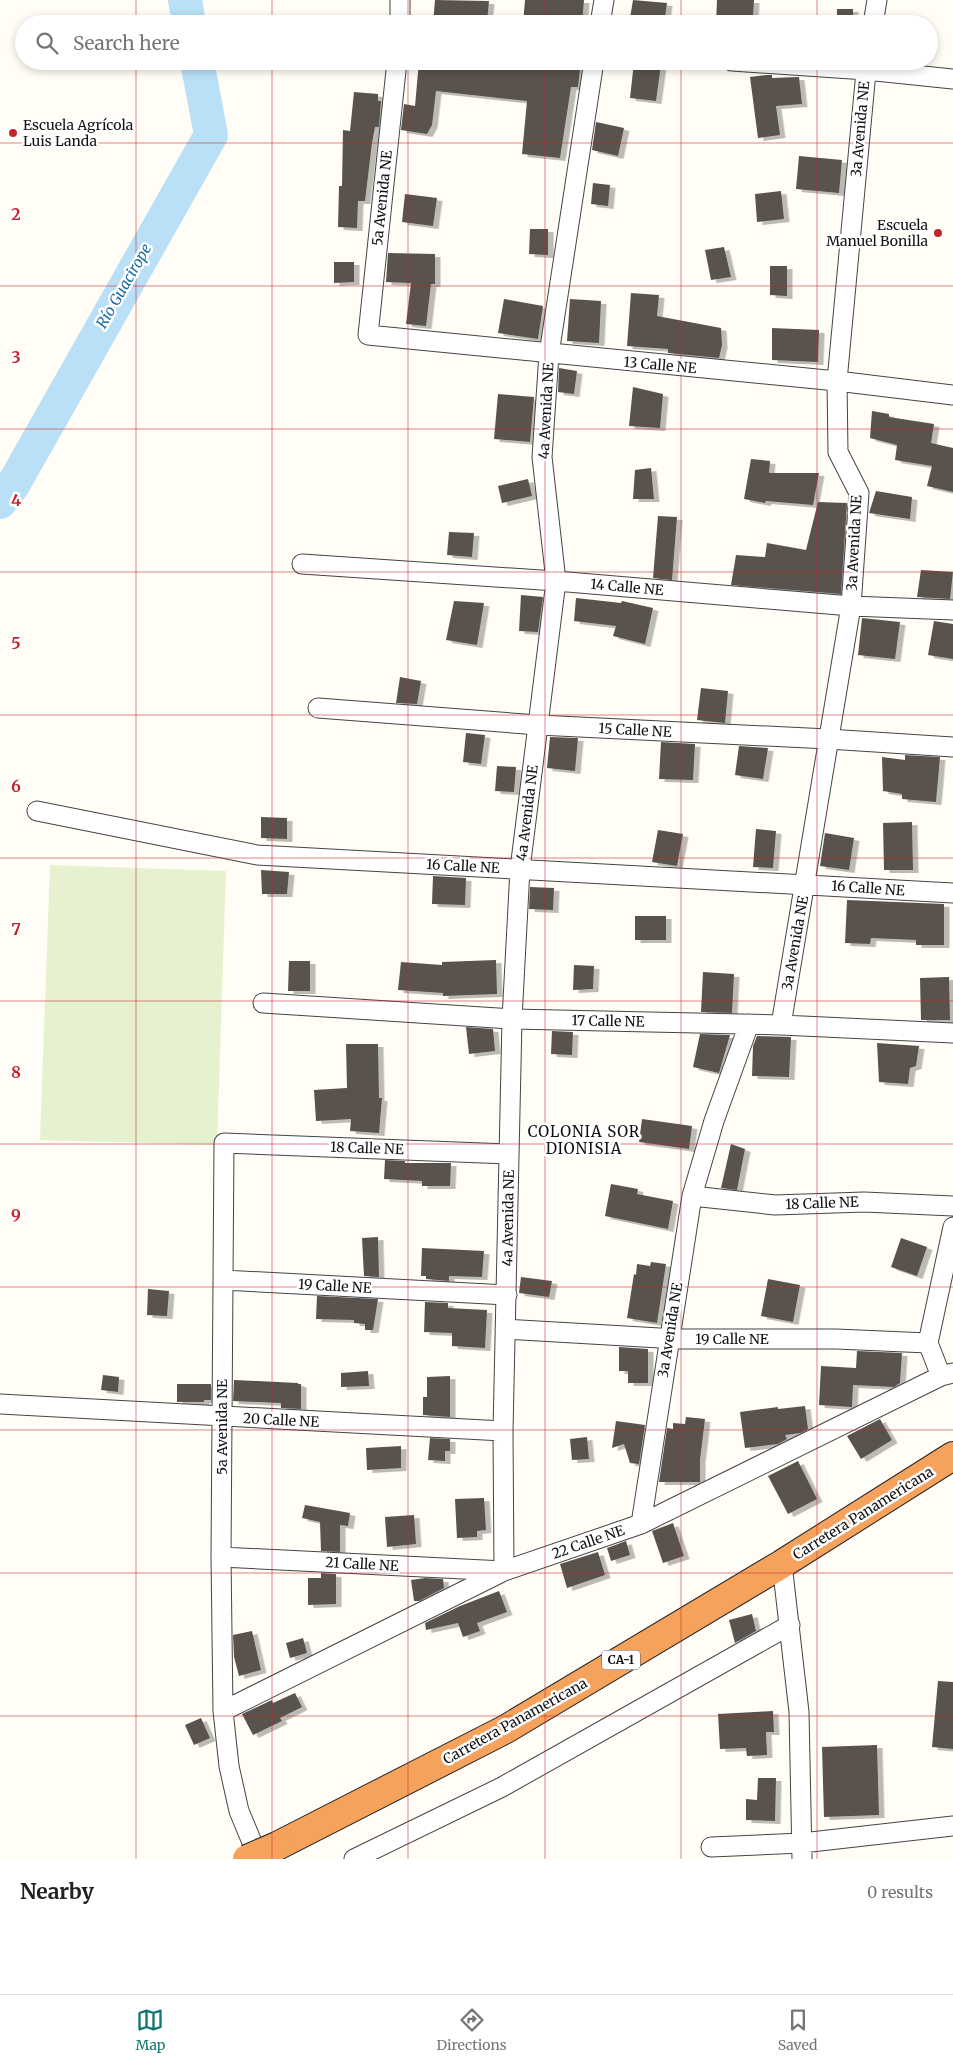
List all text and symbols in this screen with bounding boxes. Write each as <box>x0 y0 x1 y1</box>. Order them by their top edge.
search box <box>15 15 938 70</box>
icon: search <box>33 29 61 57</box>
text: Search here <box>73 31 180 55</box>
street label: 3a Avenida NE <box>847 80 873 178</box>
place label: Escuela Agrícola Luis Landa <box>23 116 134 150</box>
marker: Escuela Agrícola Luis Landa <box>7 127 19 139</box>
street label: 5a Avenida NE <box>368 149 396 247</box>
text: 2 <box>11 204 21 224</box>
place label: Escuela Manuel Bonilla <box>826 216 928 250</box>
marker: Escuela Manuel Bonilla <box>932 227 944 239</box>
water label: Río Guacirope <box>92 240 156 331</box>
text: 3 <box>11 347 21 367</box>
street label: 13 Calle NE <box>623 353 697 377</box>
street label: 4a Avenida NE <box>534 362 558 460</box>
text: 4 <box>11 490 21 510</box>
street label: 3a Avenida NE <box>843 495 866 591</box>
street label: 14 Calle NE <box>590 575 664 599</box>
text: 5 <box>11 633 21 653</box>
street label: 15 Calle NE <box>598 719 672 741</box>
street label: 4a Avenida NE <box>512 764 542 862</box>
text: 6 <box>11 776 21 796</box>
street label: 16 Calle NE <box>426 855 500 877</box>
street label: 16 Calle NE <box>831 876 905 900</box>
street label: 3a Avenida NE <box>778 894 812 992</box>
text: 7 <box>11 919 21 939</box>
street label: 17 Calle NE <box>571 1011 645 1031</box>
text: 8 <box>11 1062 21 1082</box>
district label: COLONIA SOR DIONISIA <box>528 1122 640 1158</box>
street label: 18 Calle NE <box>330 1138 404 1158</box>
street label: 4a Avenida NE <box>498 1169 518 1266</box>
street label: 18 Calle NE <box>785 1193 859 1213</box>
text: 9 <box>11 1205 21 1225</box>
street label: 19 Calle NE <box>298 1275 372 1297</box>
street label: 3a Avenida NE <box>654 1281 686 1379</box>
street label: 19 Calle NE <box>695 1330 769 1348</box>
street label: 5a Avenida NE <box>213 1379 231 1475</box>
street label: 20 Calle NE <box>242 1409 320 1431</box>
street label: Carretera Panamericana <box>789 1462 937 1564</box>
street label: 22 Calle NE <box>549 1521 627 1563</box>
street label: 21 Calle NE <box>325 1553 399 1575</box>
road number: CA-1 <box>602 1650 640 1670</box>
street label: Carretera Panamericana <box>440 1674 591 1768</box>
text: Nearby <box>20 1878 94 1905</box>
text: 0 results <box>867 1882 933 1902</box>
tab: Map <box>136 2006 165 2054</box>
tab: Directions <box>437 2006 507 2054</box>
tab: Saved <box>778 2006 817 2054</box>

